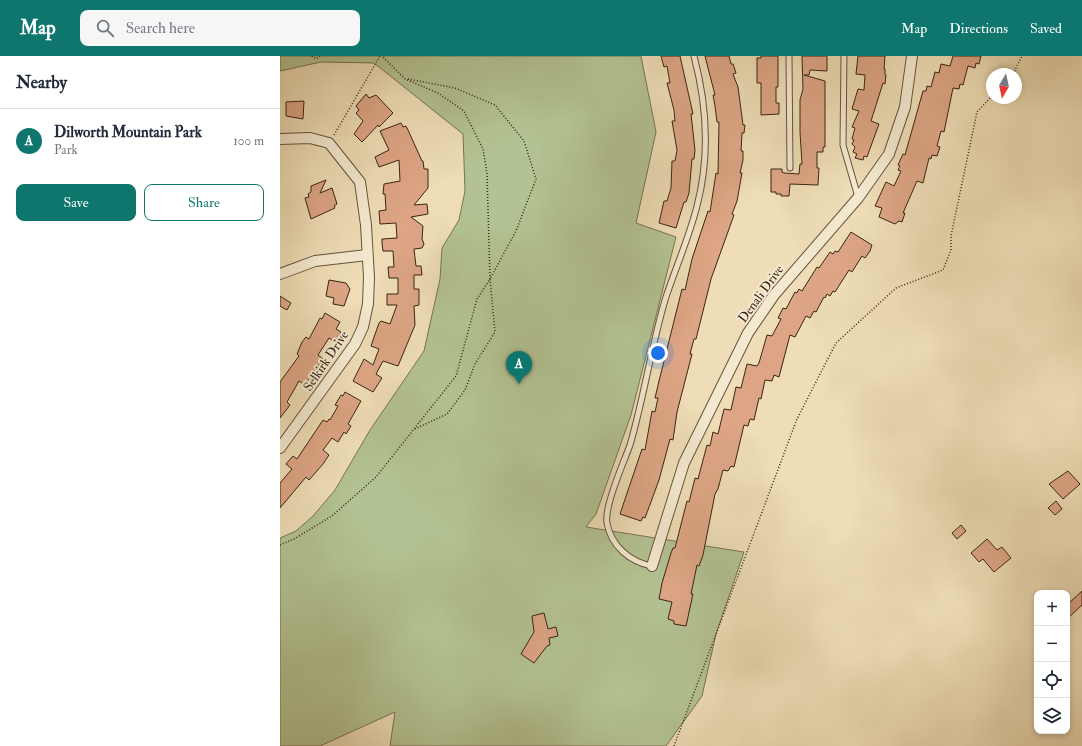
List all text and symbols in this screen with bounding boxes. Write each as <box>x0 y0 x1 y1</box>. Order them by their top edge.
search box <box>80 10 360 46</box>
text: Map <box>20 16 56 40</box>
icon: search <box>94 17 116 39</box>
text: Search here <box>126 19 195 38</box>
text: Map <box>901 20 927 37</box>
text: Directions <box>949 20 1008 37</box>
text: Saved <box>1030 20 1062 37</box>
north arrow <box>986 68 1022 104</box>
text: Nearby <box>16 72 67 93</box>
text: Dilworth Mountain Park <box>54 123 202 142</box>
text: A <box>25 133 33 149</box>
text: 100 m <box>233 133 264 149</box>
text: Park <box>54 142 78 158</box>
button: Save <box>16 184 136 221</box>
button: Share <box>144 184 264 221</box>
street label: Denali Drive <box>735 262 788 326</box>
street label: Selkirk Drive <box>300 327 352 394</box>
your location <box>648 343 668 363</box>
pin: A <box>506 351 532 384</box>
map controls <box>1034 590 1070 734</box>
button: + <box>1034 590 1070 626</box>
button: − <box>1034 626 1070 662</box>
button: locate <box>1034 662 1070 698</box>
button: layers <box>1034 698 1070 734</box>

